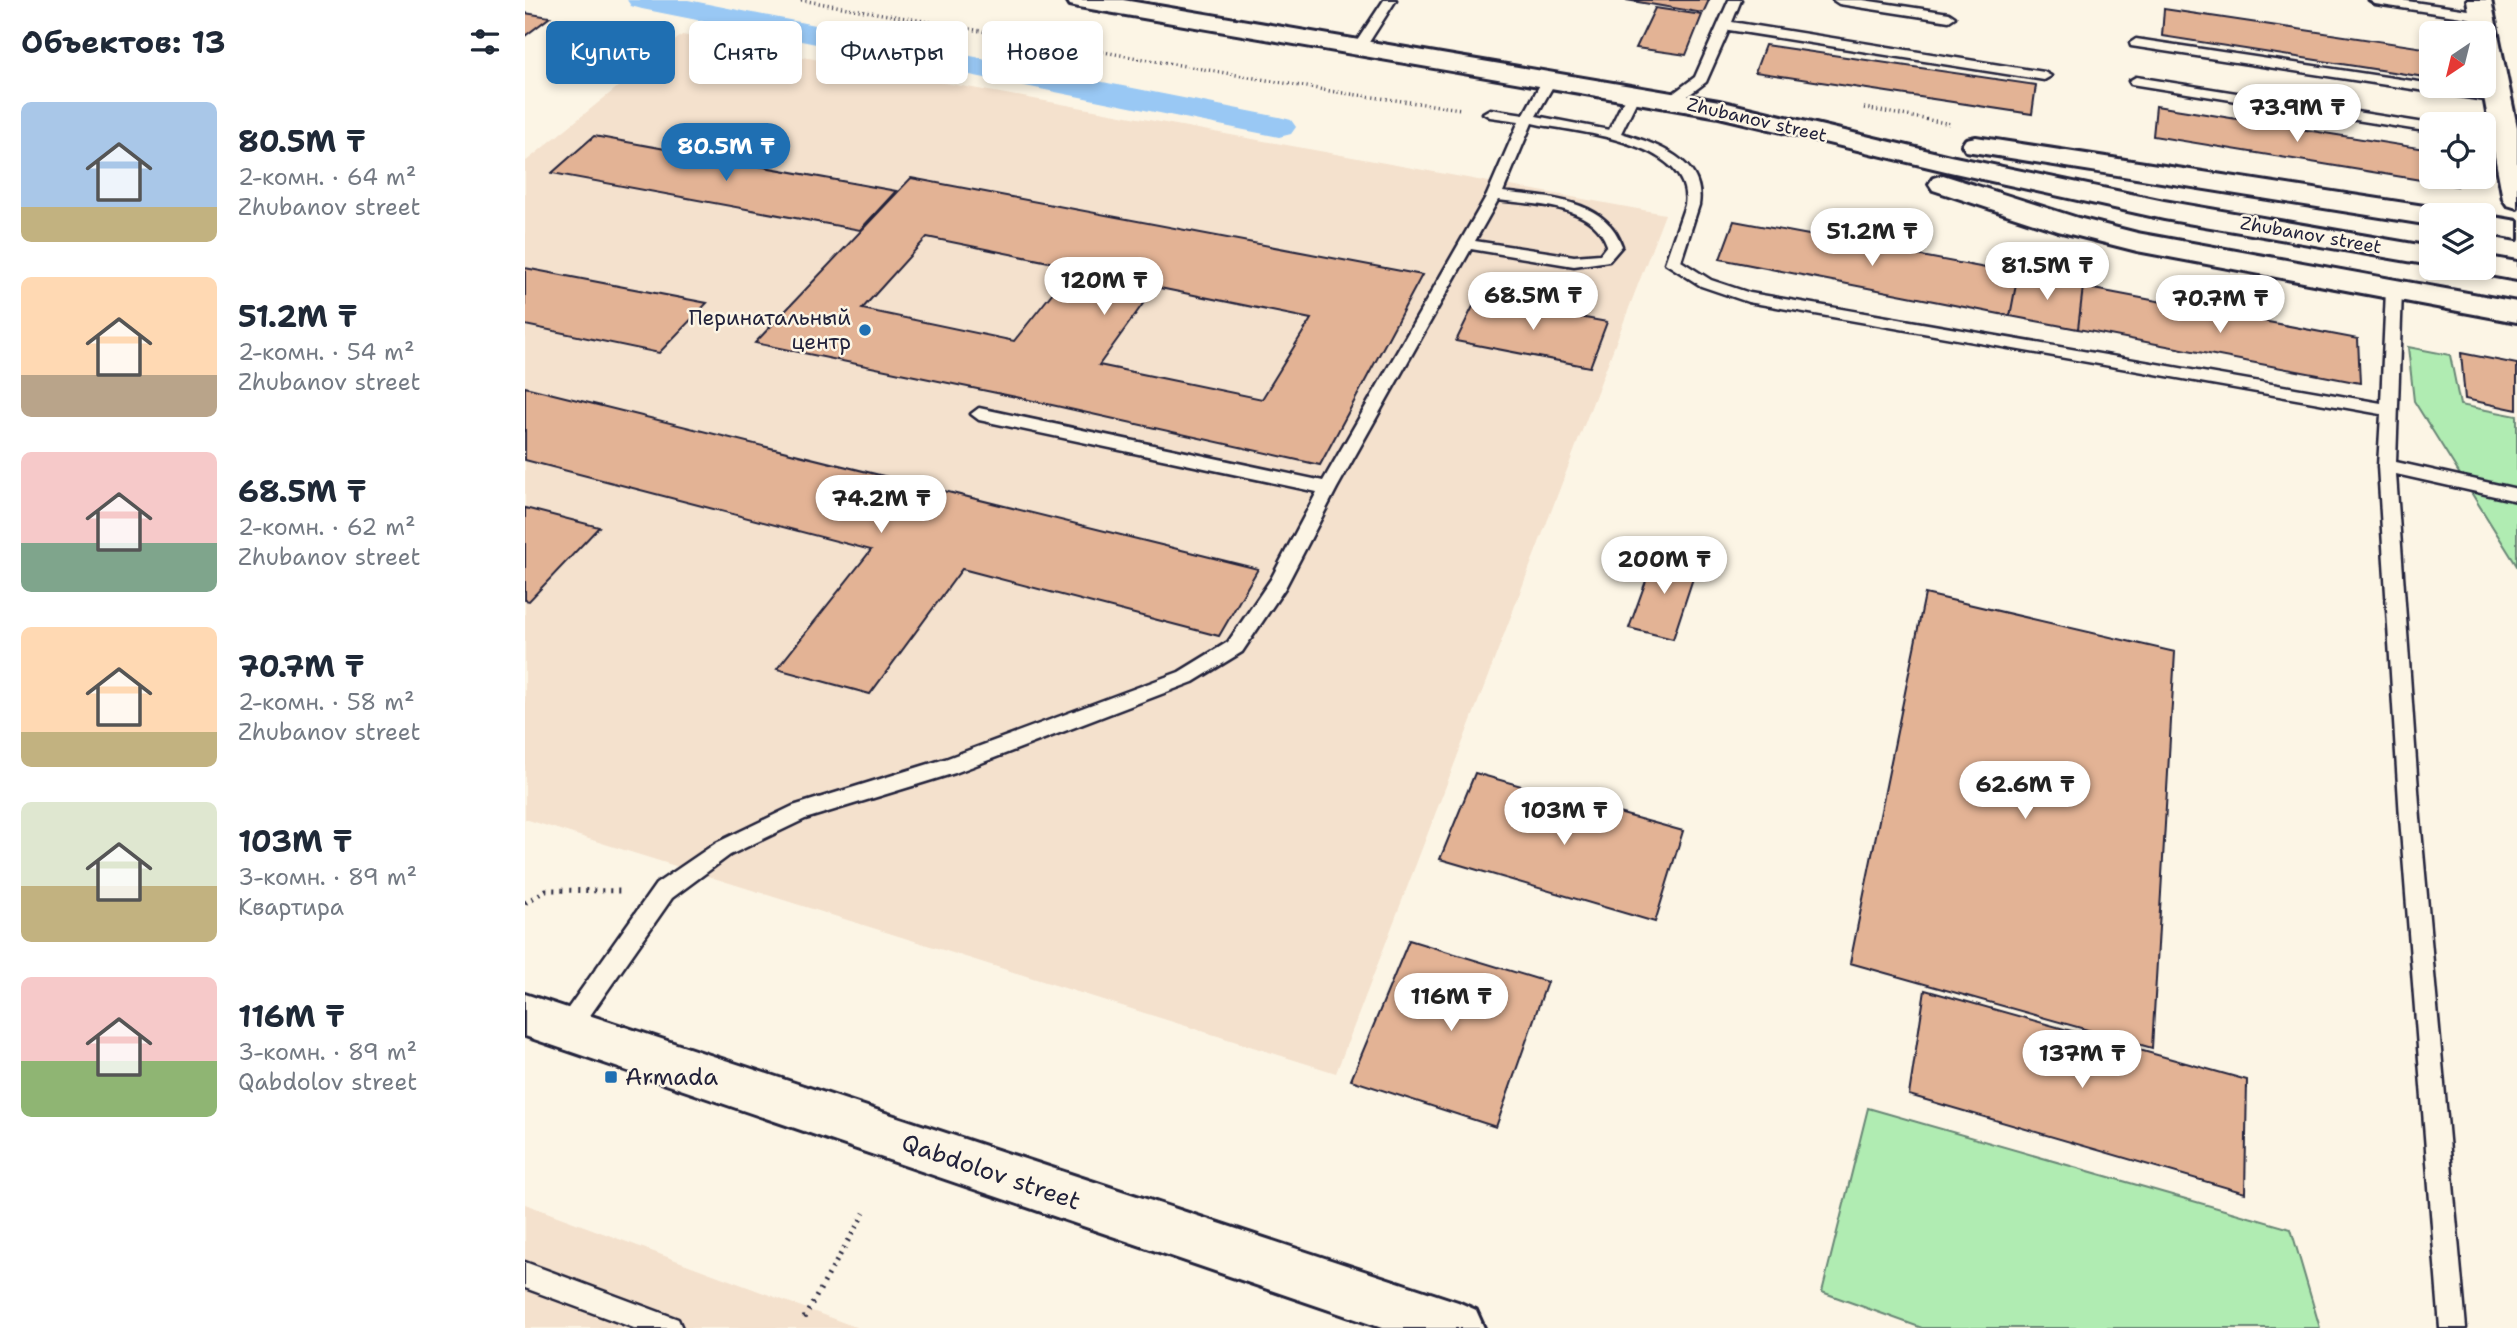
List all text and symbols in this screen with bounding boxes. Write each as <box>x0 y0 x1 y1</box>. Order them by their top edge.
chip: Купить <box>546 21 675 84</box>
chip: Снять <box>689 21 802 84</box>
chip: Фильтры <box>816 21 968 84</box>
chip: Новое <box>982 21 1103 84</box>
north arrow <box>2419 21 2495 98</box>
map controls <box>2419 21 2496 280</box>
text: Объектов: 13 <box>21 22 226 63</box>
icon: filters <box>466 23 504 61</box>
pin: 73.9M ₸ <box>2232 85 2362 144</box>
street label: Zhubanov street <box>1685 92 1829 148</box>
text: 73.9M ₸ <box>2249 92 2345 122</box>
button: locate <box>2419 112 2496 189</box>
text: 80.5M ₸ <box>238 121 365 162</box>
pin: 80.5M ₸ <box>661 124 791 183</box>
icon: home <box>77 130 161 214</box>
text: 80.5M ₸ <box>677 131 775 161</box>
text: 2-комн. · 64 m² <box>238 162 416 192</box>
text: Zhubanov street <box>238 192 421 222</box>
button: layers <box>2419 203 2496 280</box>
pin: 51.2M ₸ <box>1807 208 1937 268</box>
street label: Zhubanov street <box>2239 211 2384 259</box>
text: 51.2M ₸ <box>1826 216 1918 246</box>
pin: 81.5M ₸ <box>1982 243 2112 302</box>
text: 81.5M ₸ <box>2001 250 2093 280</box>
pin: 120M ₸ <box>1047 258 1161 317</box>
text: 120M ₸ <box>1060 265 1148 295</box>
pin: 68.5M ₸ <box>1468 272 1598 332</box>
pin: 70.7M ₸ <box>2155 276 2285 335</box>
text: 68.5M ₸ <box>1484 280 1582 310</box>
text: 70.7M ₸ <box>2172 283 2268 313</box>
text: 51.2M ₸ <box>238 296 357 337</box>
place label: Перинатальный центр <box>689 304 851 356</box>
icon: home <box>77 305 161 389</box>
marker: Перинатальный центр <box>857 322 873 338</box>
text: 2-комн. · 54 m² <box>238 337 415 367</box>
text: Zhubanov street <box>238 367 421 397</box>
text: 68.5M ₸ <box>238 471 366 512</box>
pin: 74.2M ₸ <box>816 476 946 535</box>
icon: home <box>77 480 161 564</box>
text: 74.2M ₸ <box>832 483 930 513</box>
text: 2-комн. · 62 m² <box>238 512 416 542</box>
pin: 200M ₸ <box>1607 536 1721 596</box>
text: Zhubanov street <box>238 542 421 572</box>
text: 200M ₸ <box>1617 544 1711 574</box>
text: 70.7M ₸ <box>238 646 364 687</box>
icon: home <box>77 655 161 739</box>
text: 2-комн. · 58 m² <box>238 687 415 717</box>
text: Zhubanov street <box>238 717 421 747</box>
pin: 62.6M ₸ <box>1960 762 2090 821</box>
text: 62.6M ₸ <box>1975 769 2075 799</box>
pin: 103M ₸ <box>1507 788 1621 847</box>
text: 103M ₸ <box>1520 795 1608 825</box>
text: 103M ₸ <box>238 821 352 862</box>
icon: home <box>77 830 161 914</box>
text: 3-комн. · 89 m² <box>238 862 417 892</box>
text: Квартира <box>238 892 344 922</box>
pin: 116M ₸ <box>1394 974 1508 1033</box>
text: 116M ₸ <box>1410 981 1492 1011</box>
text: 116M ₸ <box>238 996 344 1037</box>
icon: home <box>77 1005 161 1089</box>
pin: 137M ₸ <box>2025 1030 2139 1090</box>
text: 3-комн. · 89 m² <box>238 1037 417 1067</box>
text: 137M ₸ <box>2039 1038 2125 1068</box>
place label: Armada <box>625 1061 718 1093</box>
text: Qabdolov street <box>238 1067 417 1097</box>
marker: Armada <box>603 1069 619 1085</box>
street label: Qabdolov street <box>897 1126 1085 1218</box>

